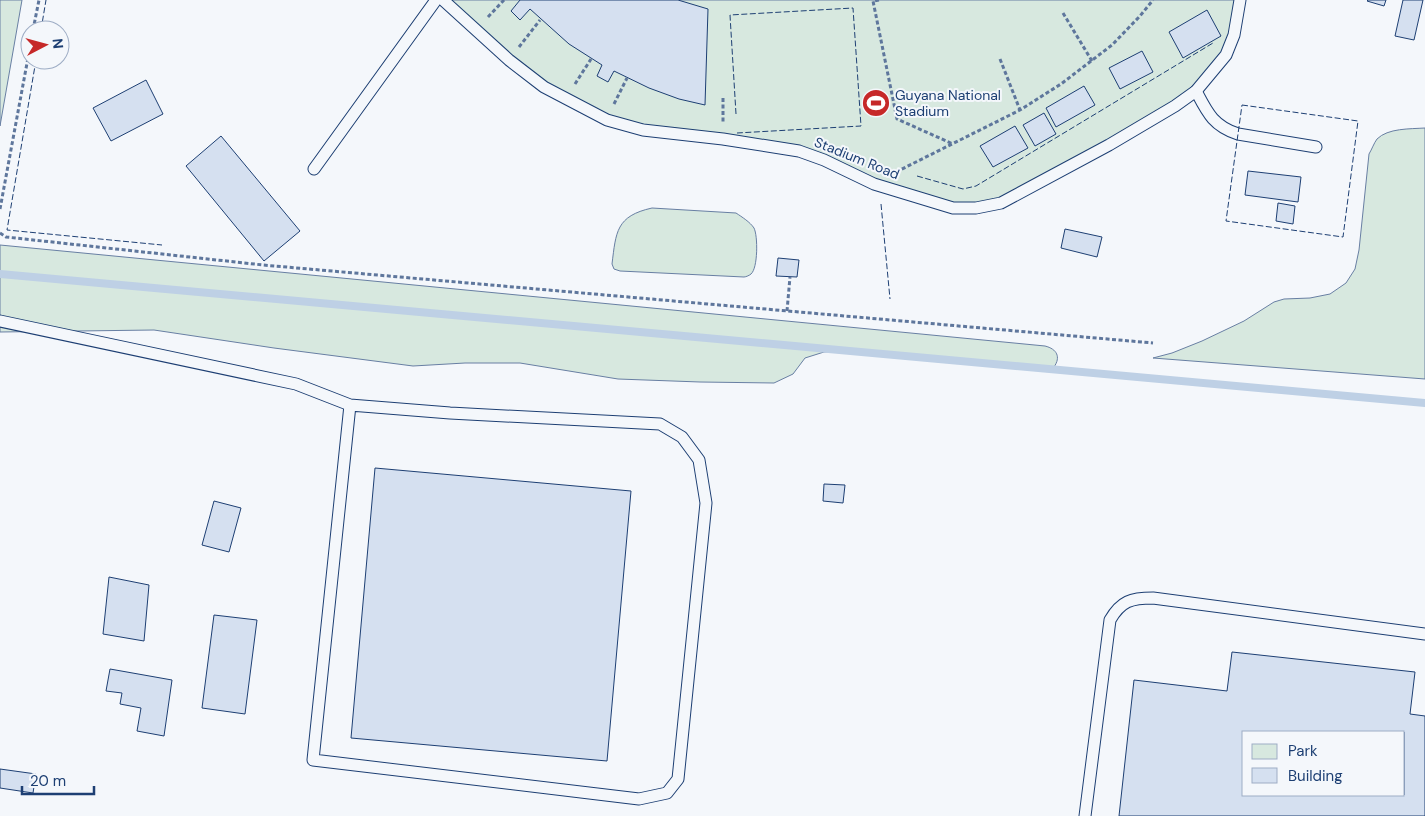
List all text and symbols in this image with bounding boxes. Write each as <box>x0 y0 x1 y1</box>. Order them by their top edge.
north arrow <box>20 20 70 70</box>
text: N <box>48 38 67 50</box>
place label: Guyana National Stadium <box>895 86 1001 120</box>
sports icon: Guyana National Stadium <box>861 88 891 118</box>
street label: Stadium Road <box>812 133 902 183</box>
legend <box>1242 731 1405 796</box>
text: Park <box>1288 741 1318 761</box>
scale bar <box>22 764 95 796</box>
text: Building <box>1288 766 1343 786</box>
text: 20 m <box>30 771 66 791</box>

